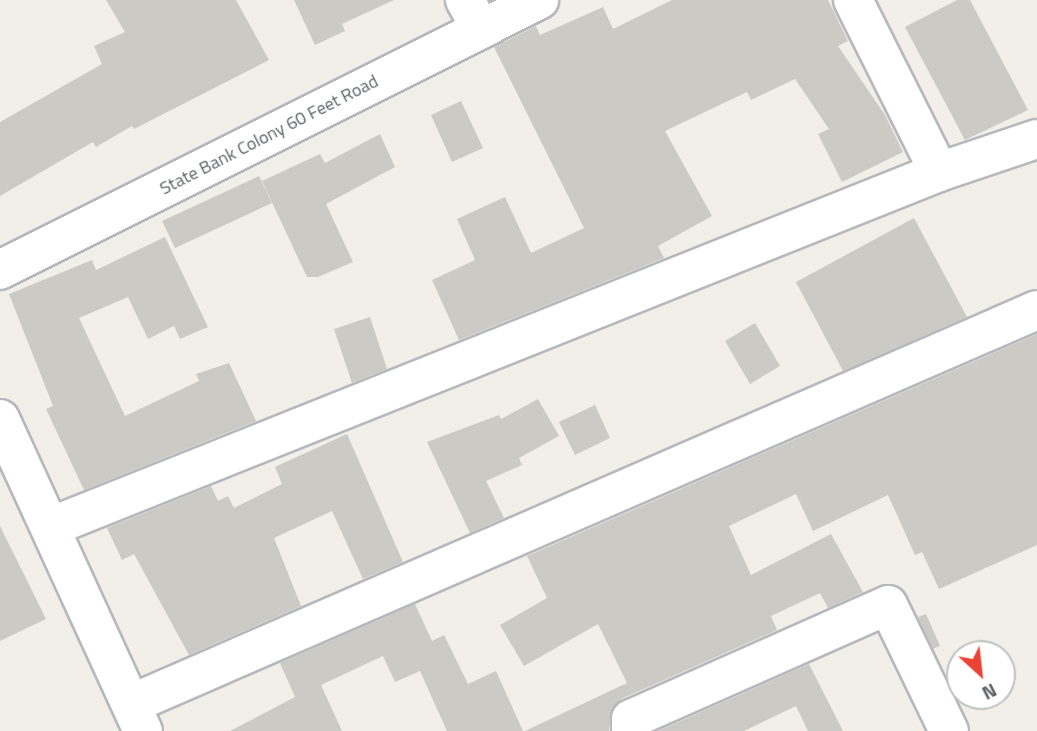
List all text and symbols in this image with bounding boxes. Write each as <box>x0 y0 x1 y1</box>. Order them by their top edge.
street label: State Bank Colony 60 Feet Road <box>156 70 382 200</box>
north arrow <box>946 640 1016 710</box>
text: N <box>977 676 1002 708</box>

